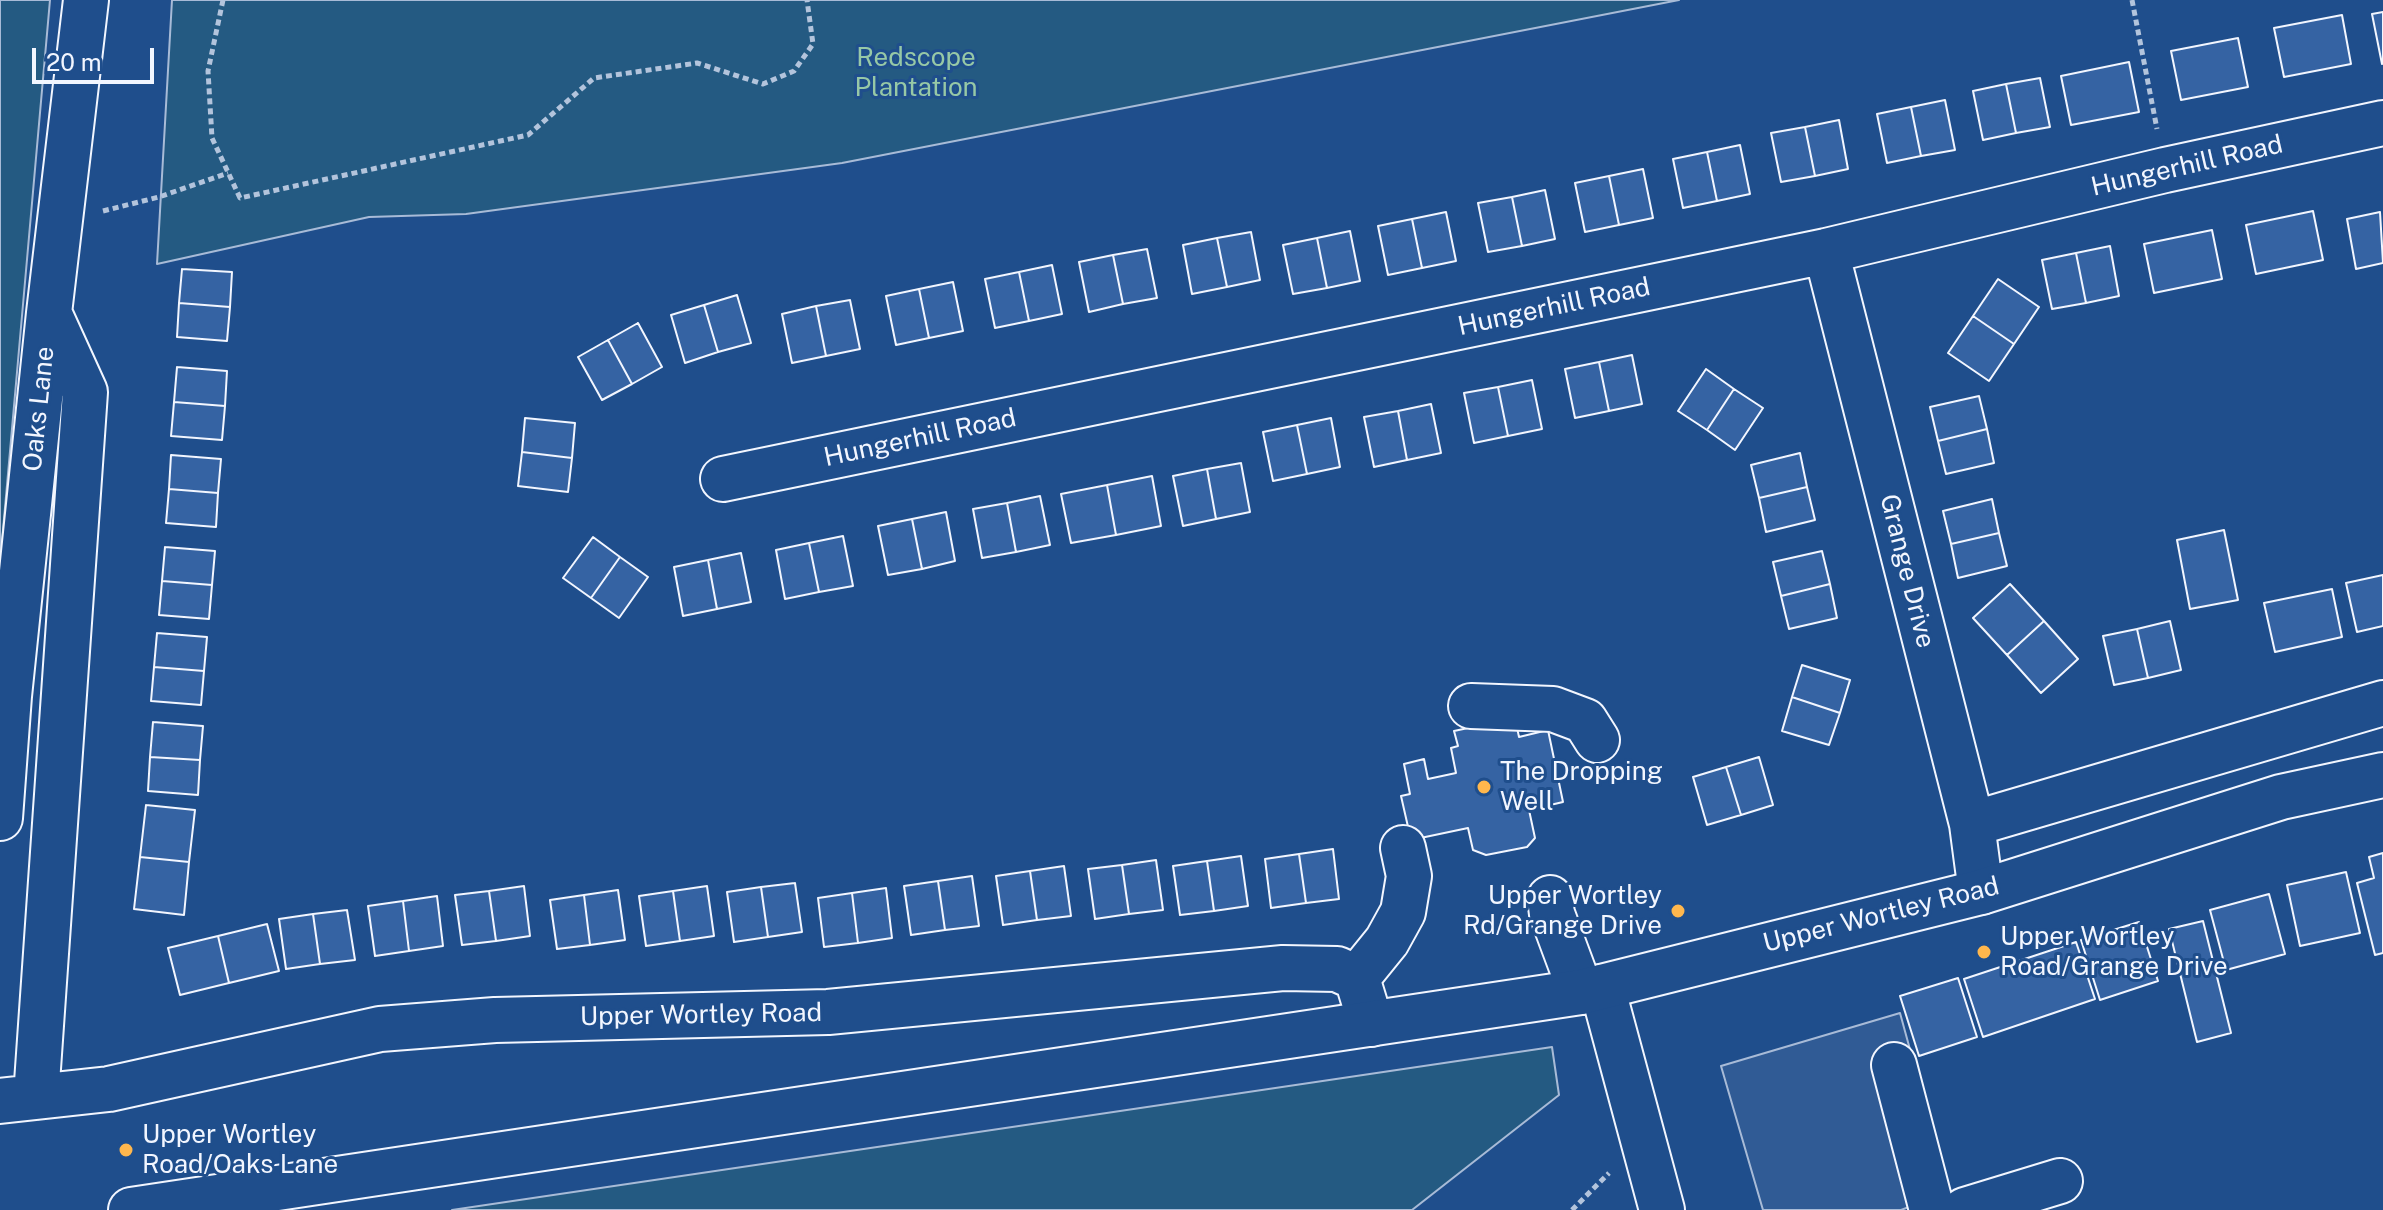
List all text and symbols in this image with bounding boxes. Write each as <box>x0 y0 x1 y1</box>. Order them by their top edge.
scale bar <box>36 32 158 82</box>
park label: Redscope Plantation <box>854 42 978 104</box>
text: 20 m <box>46 48 102 76</box>
street label: Hungerhill Road <box>2088 129 2286 203</box>
street label: Hungerhill Road <box>1455 271 1653 343</box>
street label: Oaks Lane <box>17 345 61 473</box>
street label: Hungerhill Road <box>821 402 1019 474</box>
street label: Grange Drive <box>1873 491 1941 651</box>
place label: The Dropping Well <box>1500 756 1663 818</box>
marker: The Dropping Well <box>1475 778 1493 796</box>
street label: Upper Wortley Road <box>1760 871 2002 959</box>
place label: Upper Wortley Rd/Grange Drive <box>1463 880 1662 942</box>
marker: Upper Wortley Rd/Grange Drive <box>1669 902 1687 920</box>
place label: Upper Wortley Road/Grange Drive <box>2000 921 2228 982</box>
marker: Upper Wortley Road/Grange Drive <box>1975 943 1993 961</box>
street label: Upper Wortley Road <box>580 997 822 1033</box>
place label: Upper Wortley Road/Oaks Lane <box>142 1119 338 1180</box>
marker: Upper Wortley Road/Oaks Lane <box>117 1141 135 1159</box>

